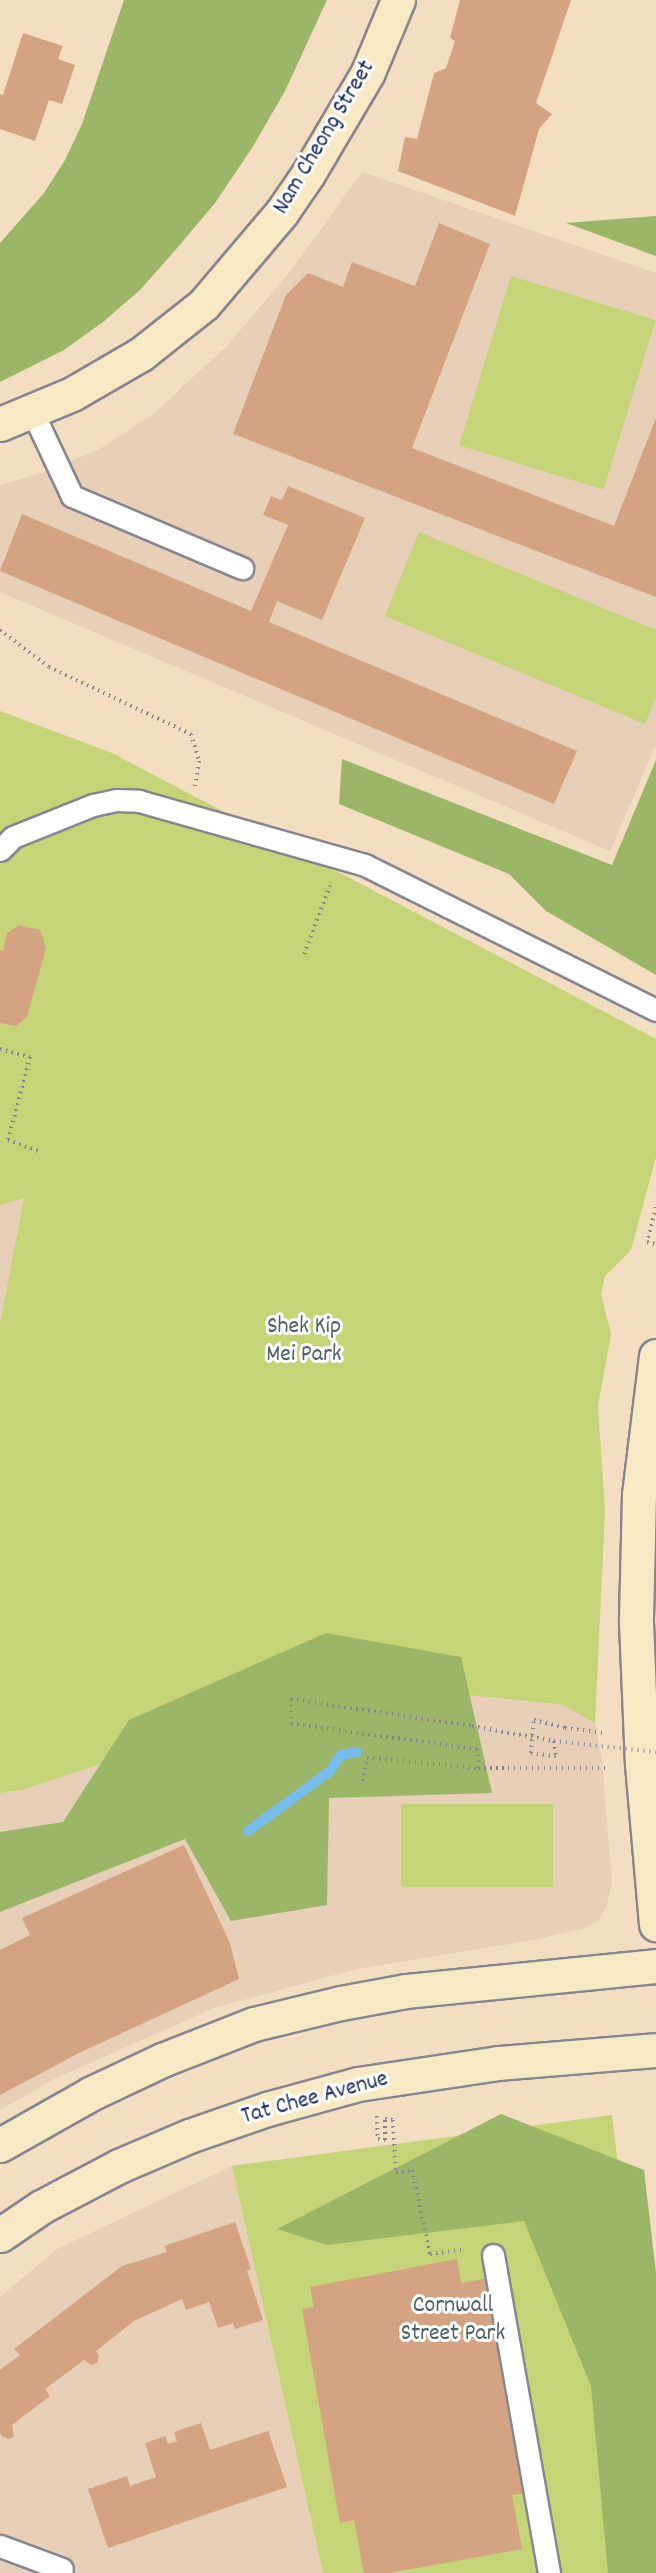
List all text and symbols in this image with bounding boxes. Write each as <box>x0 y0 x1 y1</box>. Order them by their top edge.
street label: Nam Cheong Street <box>268 56 382 220</box>
park label: Shek Kip Mei Park <box>266 1314 342 1370</box>
street label: Tat Chee Avenue <box>239 2066 391 2132</box>
park label: Cornwall Street Park <box>401 2293 505 2349</box>

